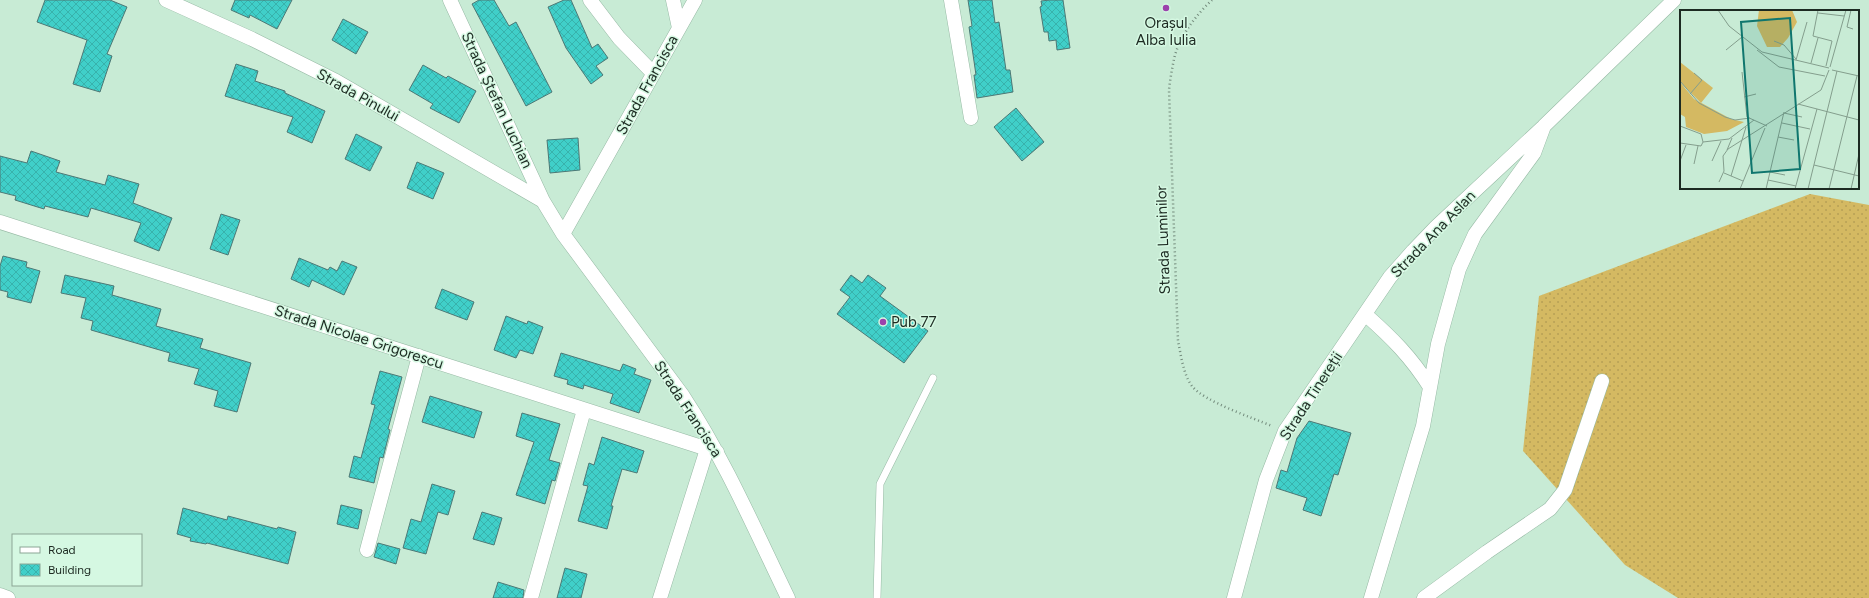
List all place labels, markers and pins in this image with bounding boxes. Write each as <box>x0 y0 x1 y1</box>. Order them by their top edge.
marker: Orașul Alba Iulia <box>1161 3 1171 13</box>
place label: Orașul Alba Iulia <box>1136 14 1196 49</box>
place label: Pub 77 <box>891 313 937 331</box>
marker: Pub 77 <box>878 317 888 327</box>

